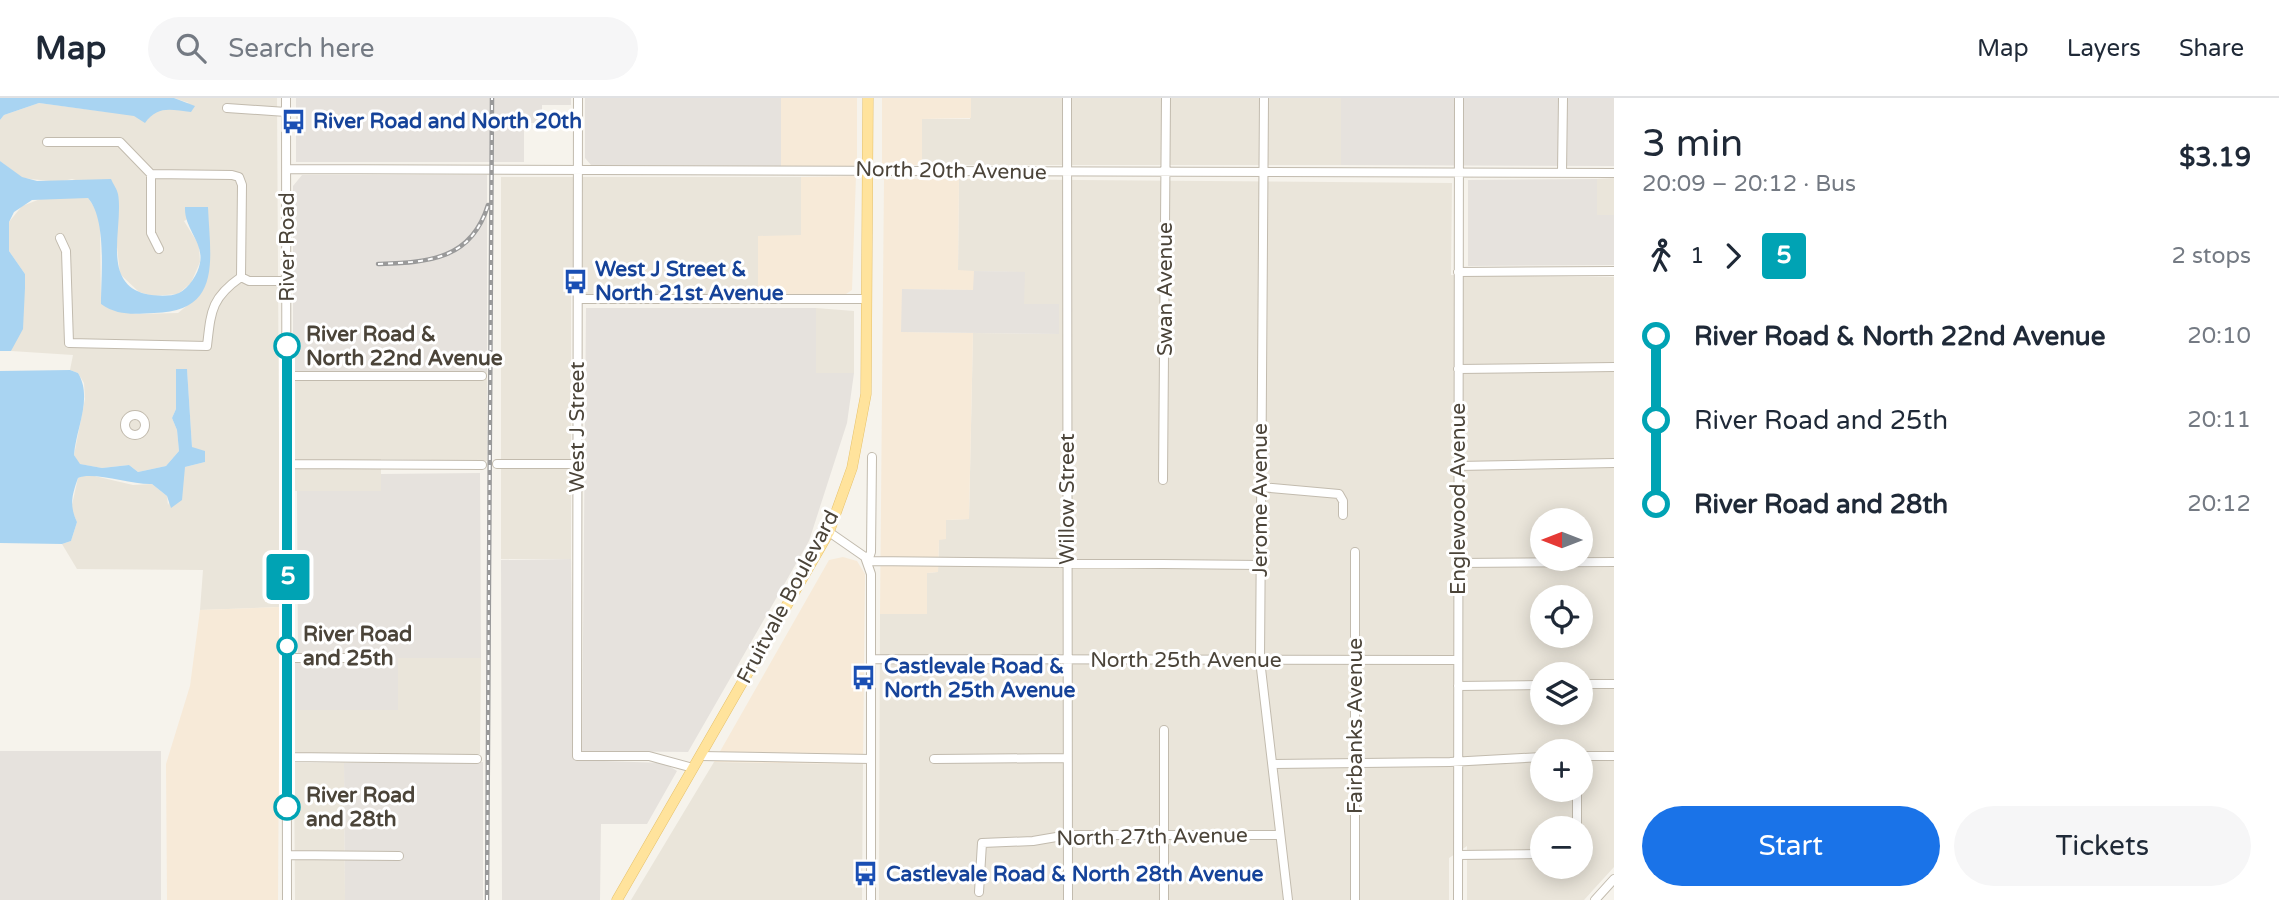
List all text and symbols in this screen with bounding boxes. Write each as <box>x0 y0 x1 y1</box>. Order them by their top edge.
search box <box>148 17 638 80</box>
text: Map <box>35 29 106 68</box>
icon: search <box>172 29 210 67</box>
text: Search here <box>228 33 374 64</box>
text: Map <box>1977 34 2029 63</box>
text: Layers <box>2067 34 2141 63</box>
text: Share <box>2179 34 2244 63</box>
bus stop icon: River Road and North 20th <box>279 107 307 135</box>
place label: River Road and North 20th <box>313 109 582 134</box>
text: 3 min <box>1642 121 1743 167</box>
text: $3.19 <box>2179 142 2251 173</box>
street label: North 20th Avenue <box>855 157 1047 185</box>
text: 20:09 – 20:12 · Bus <box>1642 170 1856 198</box>
street label: River Road <box>275 192 300 302</box>
street label: Swan Avenue <box>1153 222 1178 356</box>
icon: walk <box>1642 237 1680 275</box>
icon: forward <box>1714 237 1752 275</box>
text: 5 <box>1776 241 1792 270</box>
text: 1 <box>1690 242 1704 270</box>
text: 2 stops <box>2171 242 2251 270</box>
place label: West J Street & North 21st Avenue <box>595 257 784 306</box>
bus stop icon: West J Street & North 21st Avenue <box>561 267 589 295</box>
text: River Road & North 22nd Avenue <box>1694 321 2105 352</box>
place label: River Road & North 22nd Avenue <box>306 322 503 371</box>
text: 20:10 <box>2187 322 2251 350</box>
marker: River Road & North 22nd Avenue <box>274 333 300 359</box>
street label: West J Street <box>565 362 590 492</box>
street label: Englewood Avenue <box>1446 403 1471 595</box>
text: River Road and 25th <box>1694 405 1948 436</box>
text: 20:11 <box>2187 406 2251 434</box>
street label: Jerome Avenue <box>1248 423 1273 577</box>
street label: Willow Street <box>1055 433 1080 565</box>
text: River Road and 28th <box>1694 489 1948 520</box>
text: 20:12 <box>2187 490 2251 518</box>
street label: Fruitvale Boulevard <box>732 506 844 688</box>
north arrow <box>1530 508 1592 570</box>
map controls <box>1530 508 1593 879</box>
line badge: 5 <box>265 554 311 600</box>
text: 5 <box>280 562 296 591</box>
button: locate <box>1530 585 1593 648</box>
place label: River Road and 25th <box>303 622 412 671</box>
marker: River Road and 25th <box>277 636 297 656</box>
street label: Fairbanks Avenue <box>1343 638 1368 814</box>
street label: North 25th Avenue <box>1090 648 1282 673</box>
place label: Castlevale Road & North 25th Avenue <box>884 654 1076 703</box>
button: layers <box>1530 662 1593 725</box>
bus stop icon: Castlevale Road & North 25th Avenue <box>850 664 878 692</box>
button: + <box>1530 739 1593 802</box>
place label: River Road and 28th <box>306 783 415 832</box>
marker: River Road and 28th <box>274 794 300 820</box>
button: Start <box>1642 806 1940 886</box>
button: Tickets <box>1954 806 2251 886</box>
button: − <box>1530 816 1593 879</box>
street label: North 27th Avenue <box>1056 823 1248 851</box>
bus stop icon: Castlevale Road & North 28th Avenue <box>852 860 880 888</box>
place label: Castlevale Road & North 28th Avenue <box>886 862 1263 887</box>

